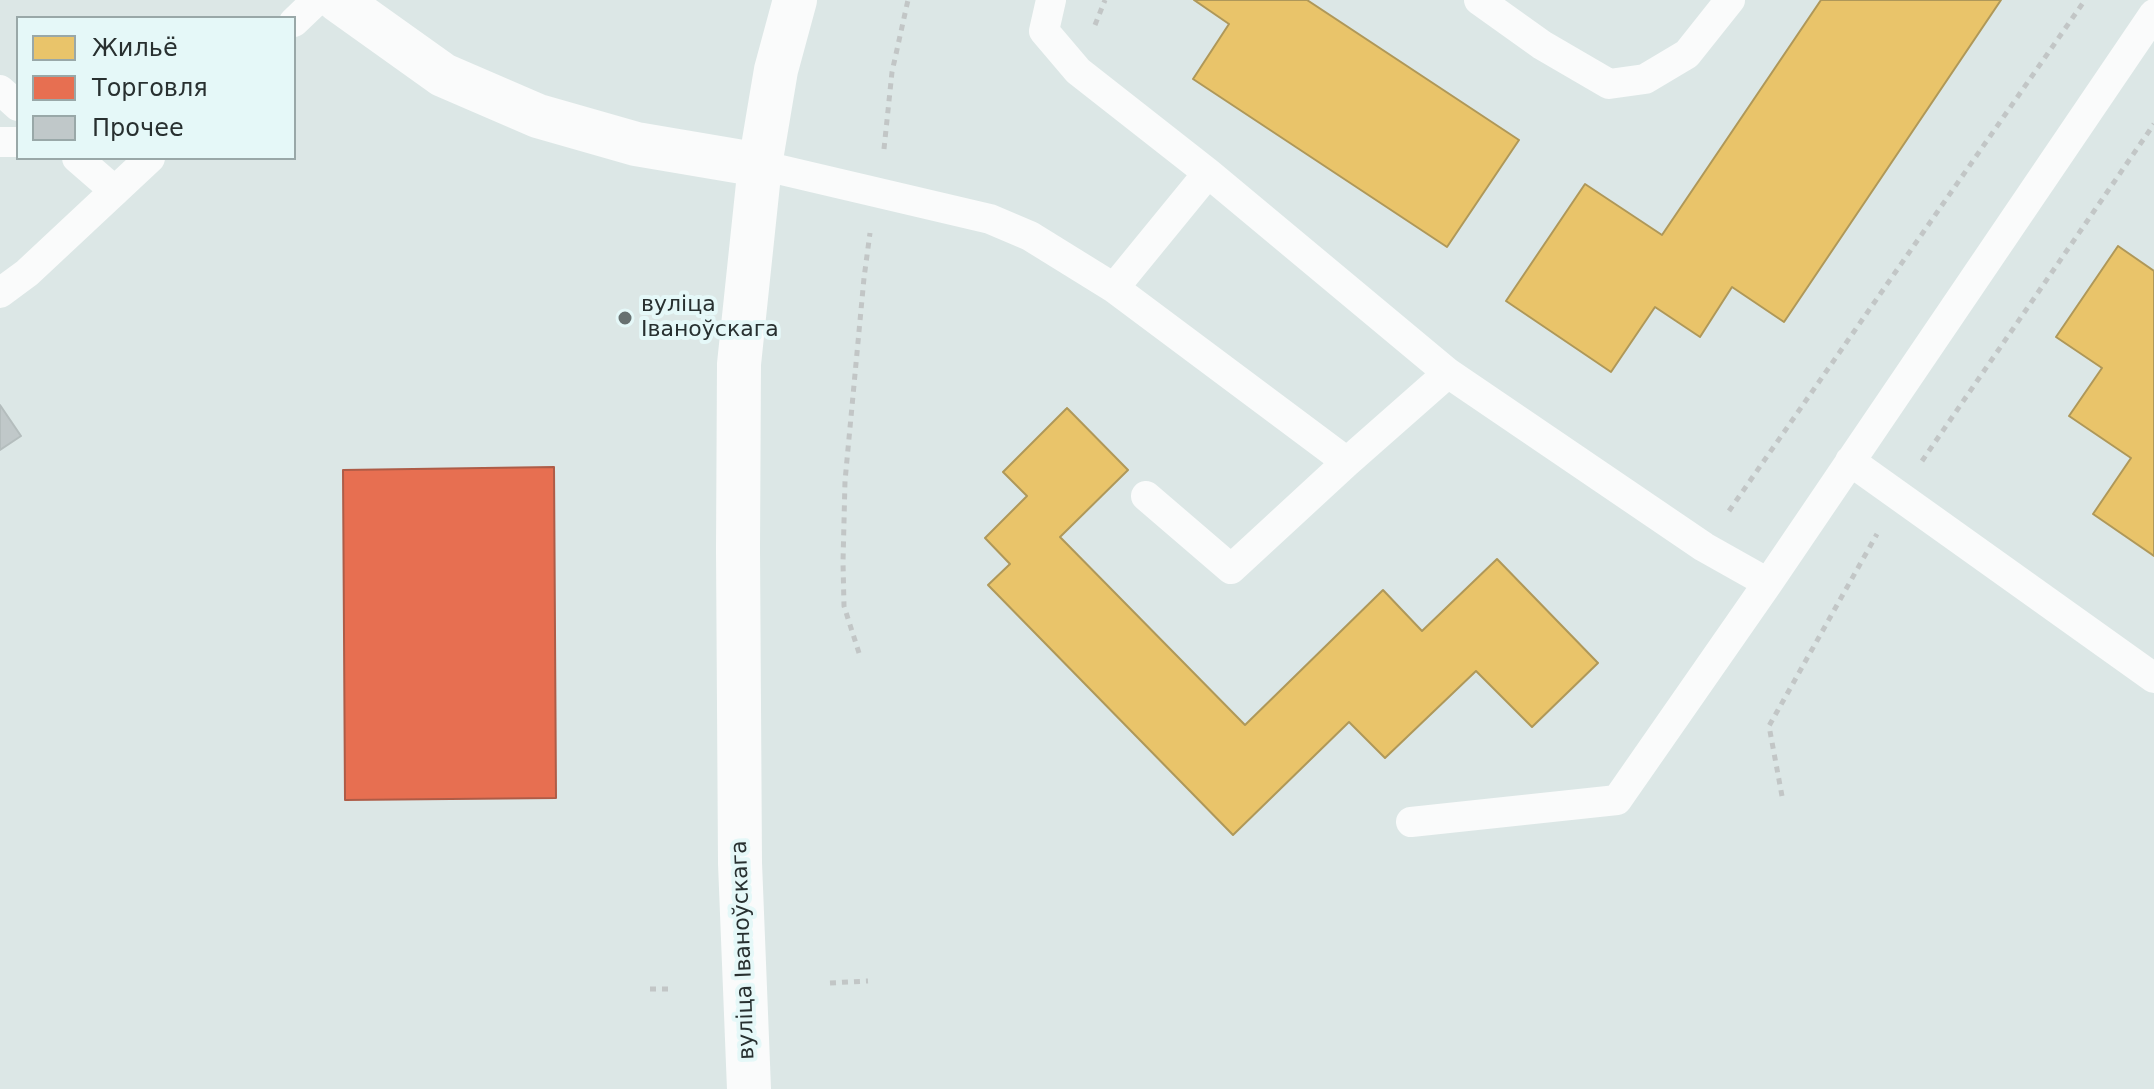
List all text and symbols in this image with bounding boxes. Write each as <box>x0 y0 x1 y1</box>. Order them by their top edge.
legend <box>16 16 296 160</box>
text: Жильё <box>92 34 178 62</box>
text: Торговля <box>92 74 208 102</box>
text: Прочее <box>92 114 184 142</box>
place label: вуліца Іваноўскага <box>641 292 779 344</box>
marker: вуліца Іваноўскага <box>616 309 634 327</box>
street label: вуліца Іваноўскага <box>727 840 761 1060</box>

